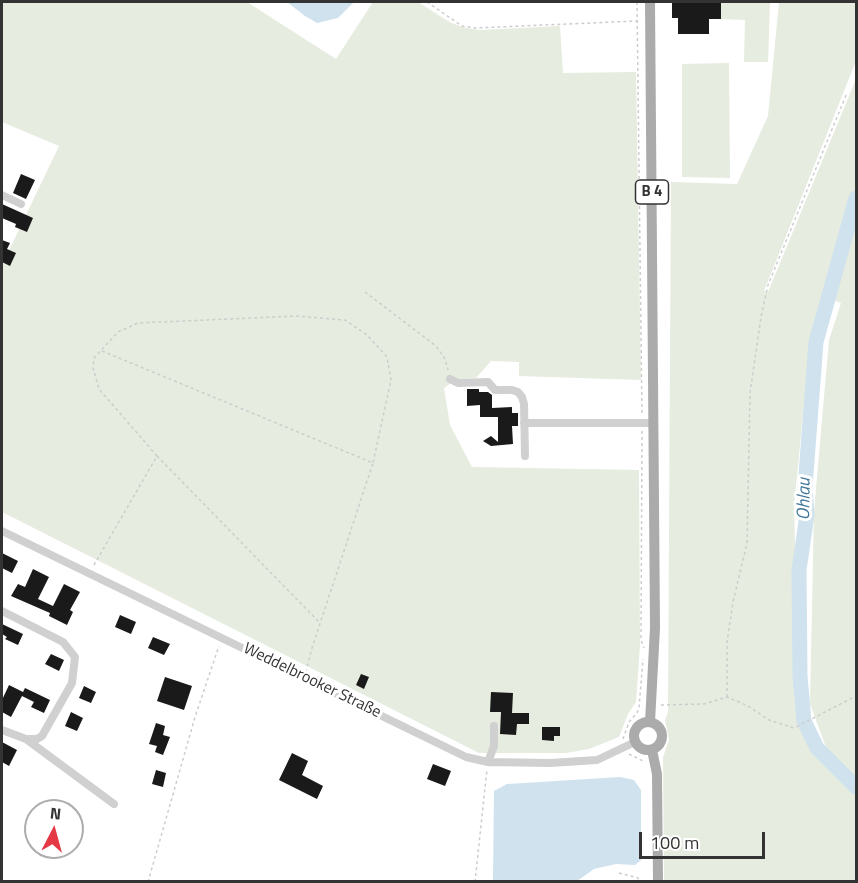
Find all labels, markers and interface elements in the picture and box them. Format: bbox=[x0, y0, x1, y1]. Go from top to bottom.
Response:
road number: B 4 bbox=[636, 180, 668, 204]
water label: Ohlau bbox=[794, 478, 816, 520]
street label: Weddelbrooker Straße bbox=[240, 639, 384, 723]
north arrow bbox=[24, 799, 84, 859]
text: N bbox=[49, 801, 62, 826]
scale bar bbox=[642, 820, 768, 858]
text: 100 m bbox=[650, 829, 699, 856]

